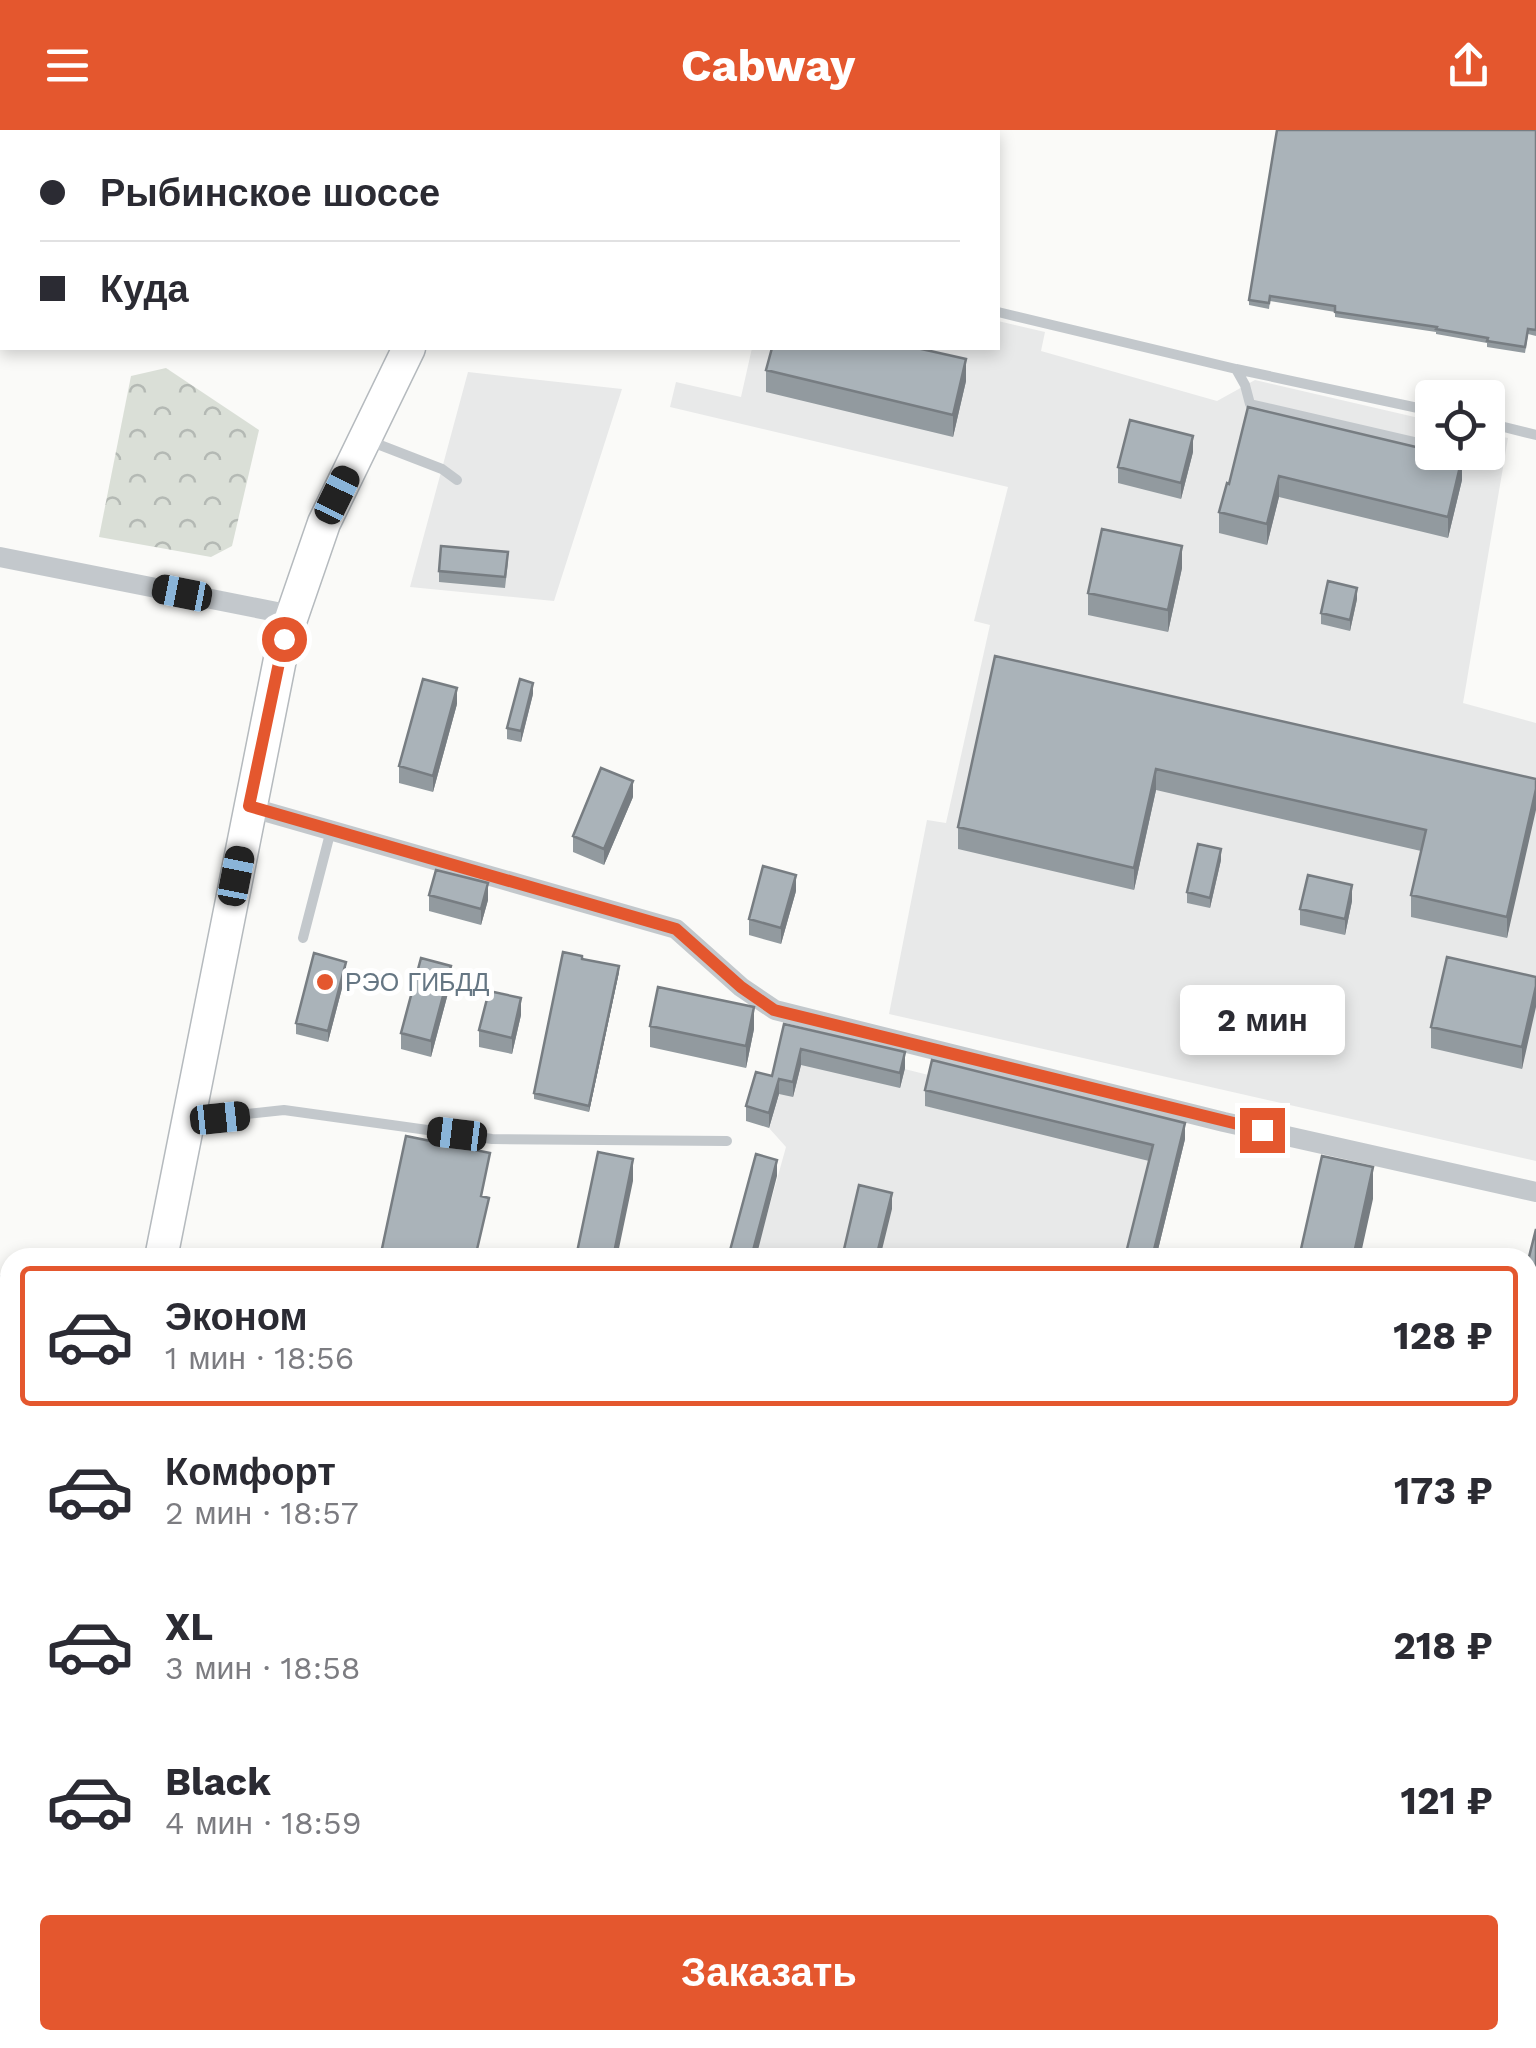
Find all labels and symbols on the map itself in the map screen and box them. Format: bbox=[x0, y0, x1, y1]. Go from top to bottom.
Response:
car bbox=[310, 461, 364, 529]
car bbox=[150, 573, 214, 613]
route start bbox=[262, 617, 307, 662]
car bbox=[216, 844, 256, 908]
place label: РЭО ГИБДД bbox=[345, 968, 489, 997]
marker: РЭО ГИБДД bbox=[314, 971, 336, 993]
callout: 2 мин bbox=[1180, 985, 1344, 1055]
car bbox=[189, 1100, 251, 1136]
route end bbox=[1240, 1108, 1285, 1153]
car bbox=[425, 1115, 489, 1153]

